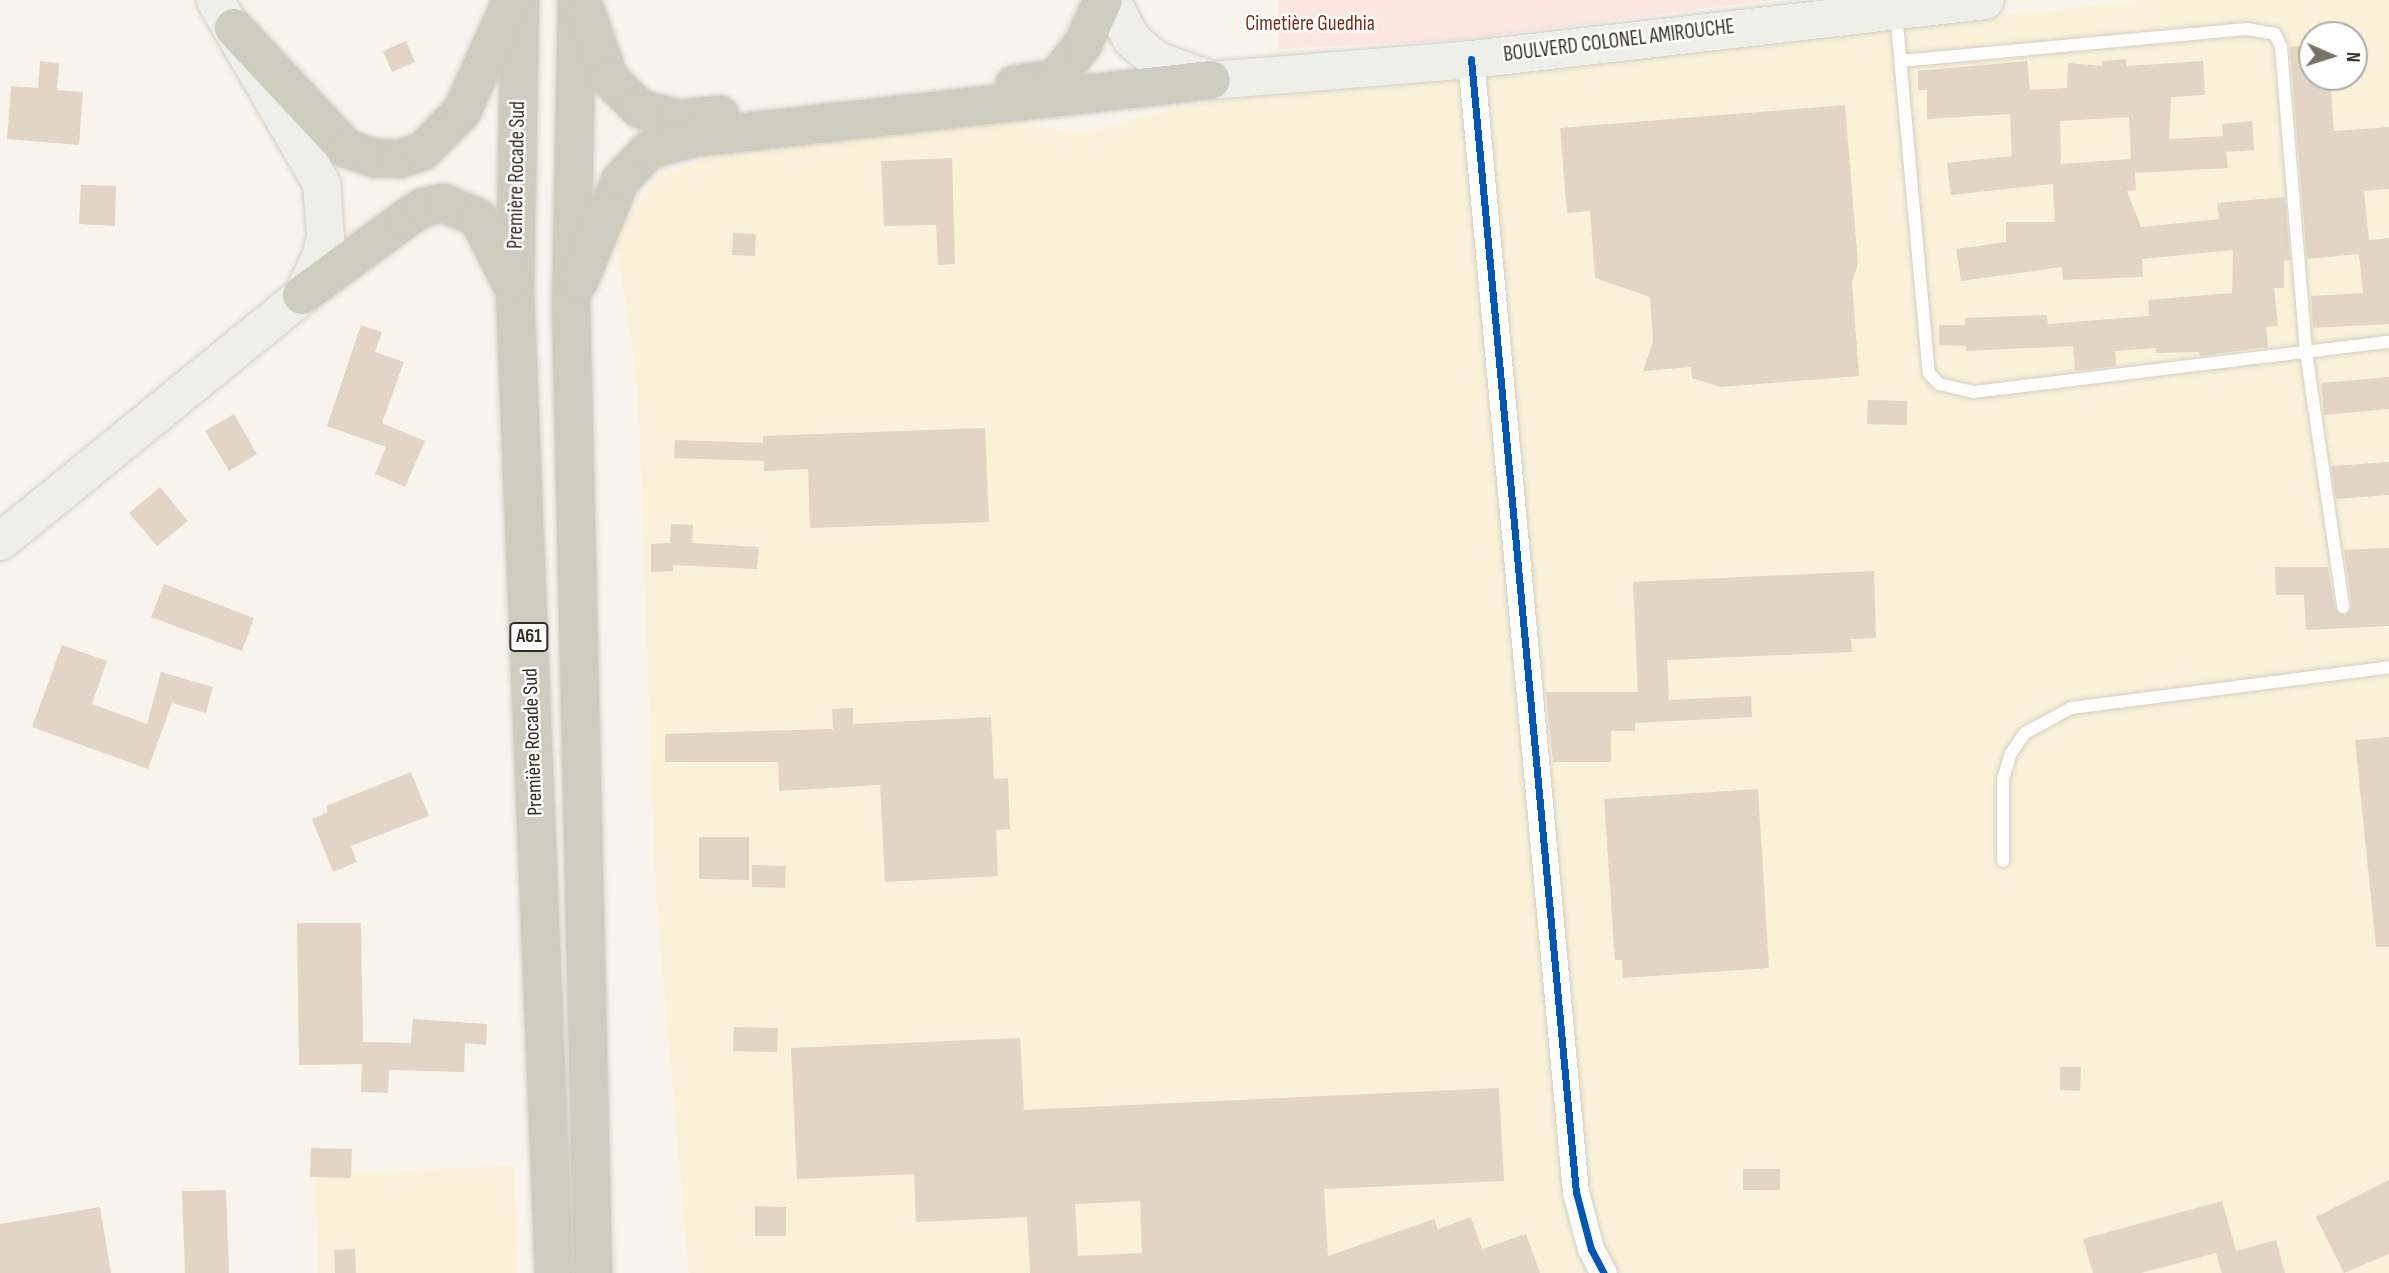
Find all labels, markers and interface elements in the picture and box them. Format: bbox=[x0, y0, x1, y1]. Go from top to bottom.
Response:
park label: Cimetière Guedhia bbox=[1245, 11, 1375, 37]
street label: BOULVERD COLONEL AMIROUCHE bbox=[1502, 14, 1736, 68]
north arrow bbox=[2298, 21, 2368, 91]
text: N bbox=[2341, 51, 2364, 63]
street label: Première Rocade Sud bbox=[503, 101, 531, 249]
road number: A61 bbox=[508, 622, 550, 652]
street label: Première Rocade Sud bbox=[518, 668, 548, 816]

